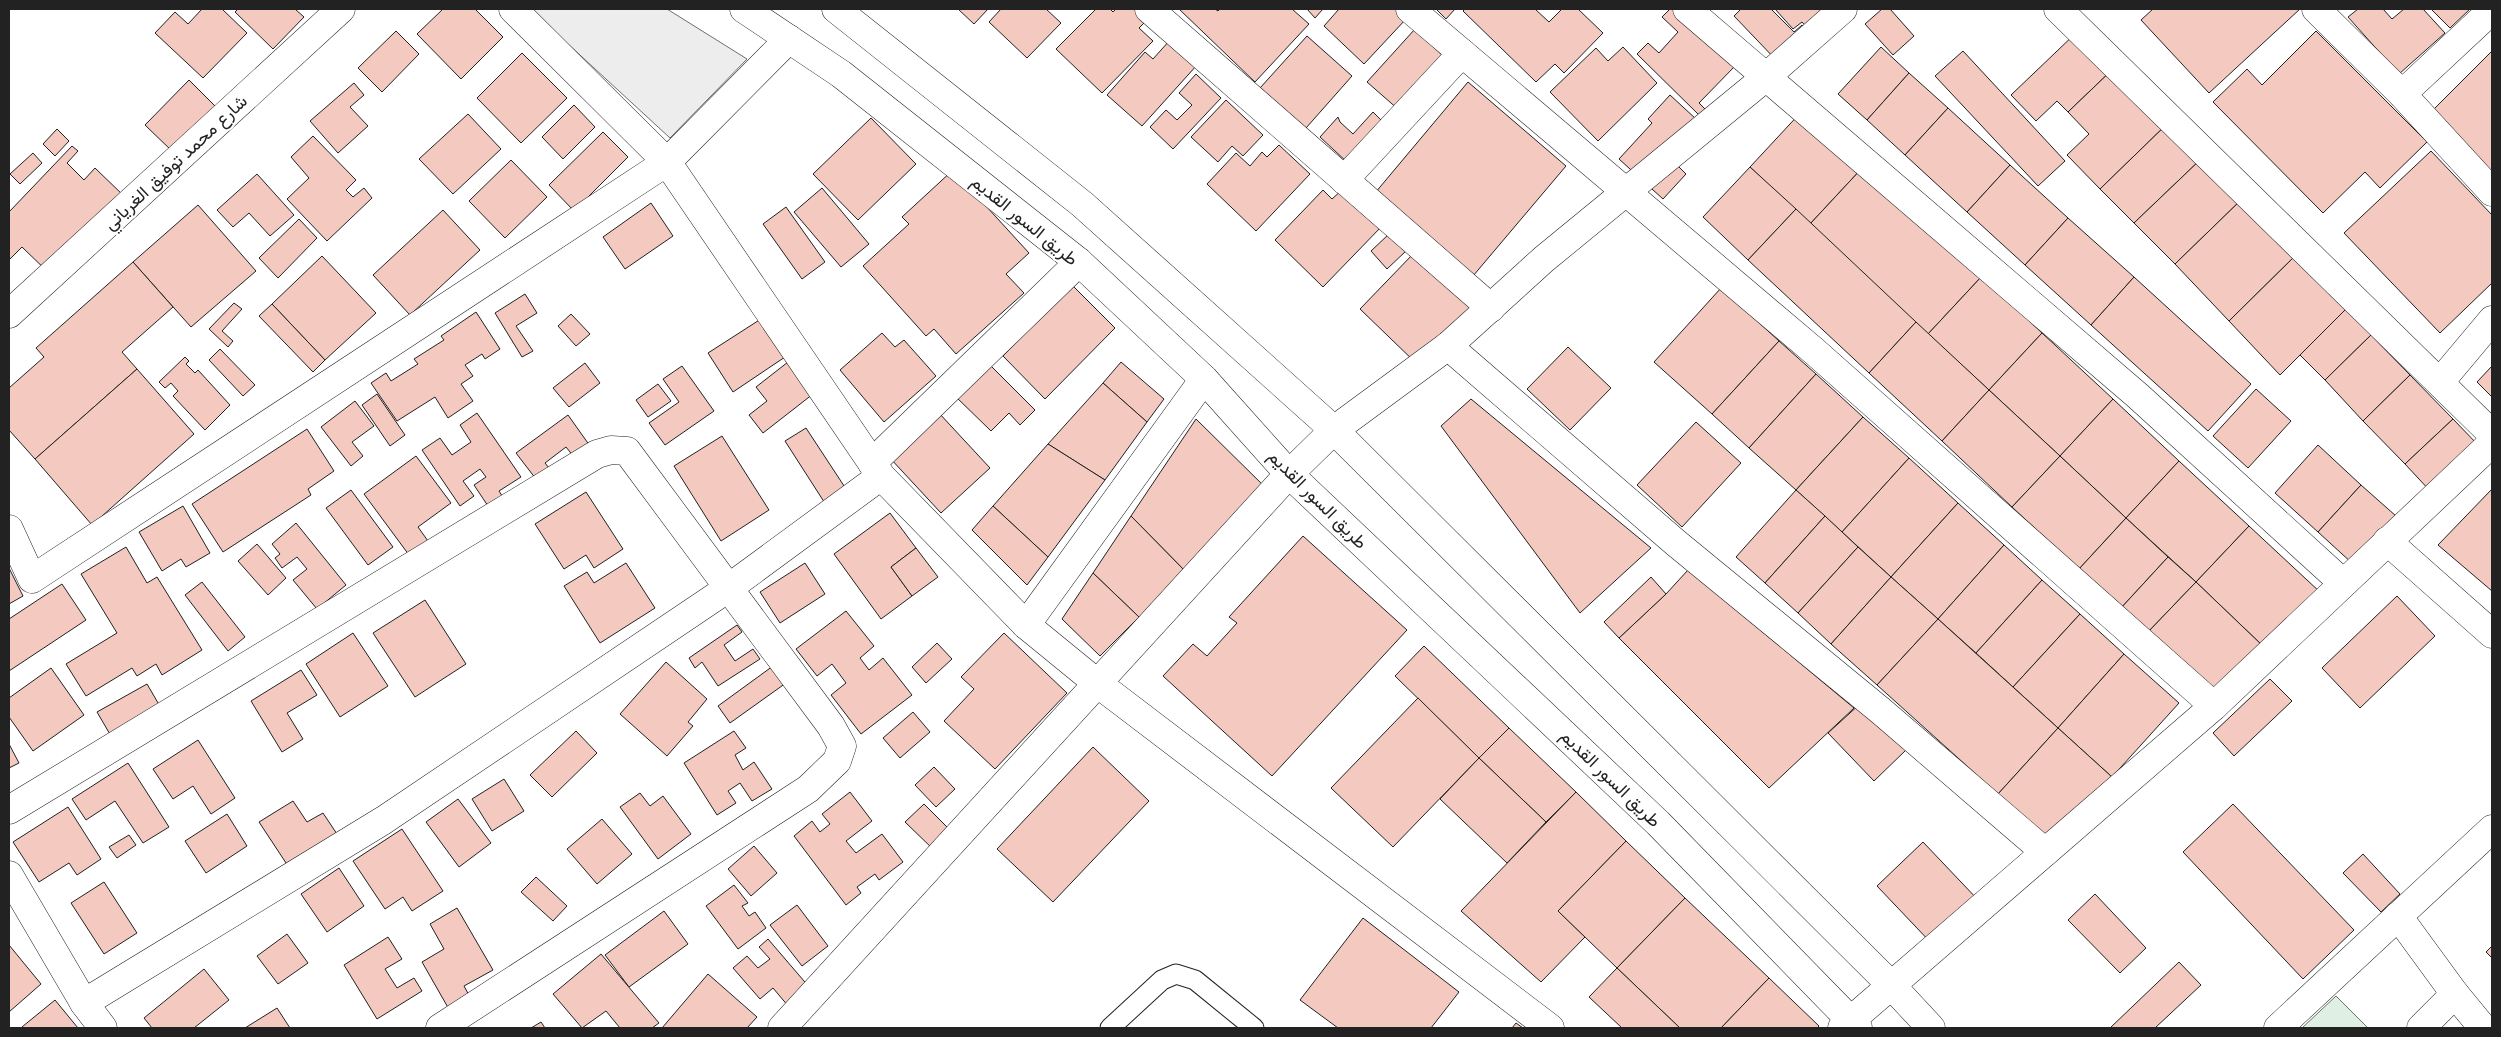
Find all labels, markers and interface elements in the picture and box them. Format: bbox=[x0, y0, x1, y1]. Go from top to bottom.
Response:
street label: شارع محمد توفيق الغرياني bbox=[98, 89, 254, 238]
street label: طريق السور القديم bbox=[966, 170, 1083, 271]
street label: طريق السور القديم bbox=[1263, 444, 1373, 554]
street label: طريق السور القديم bbox=[1555, 724, 1666, 833]

